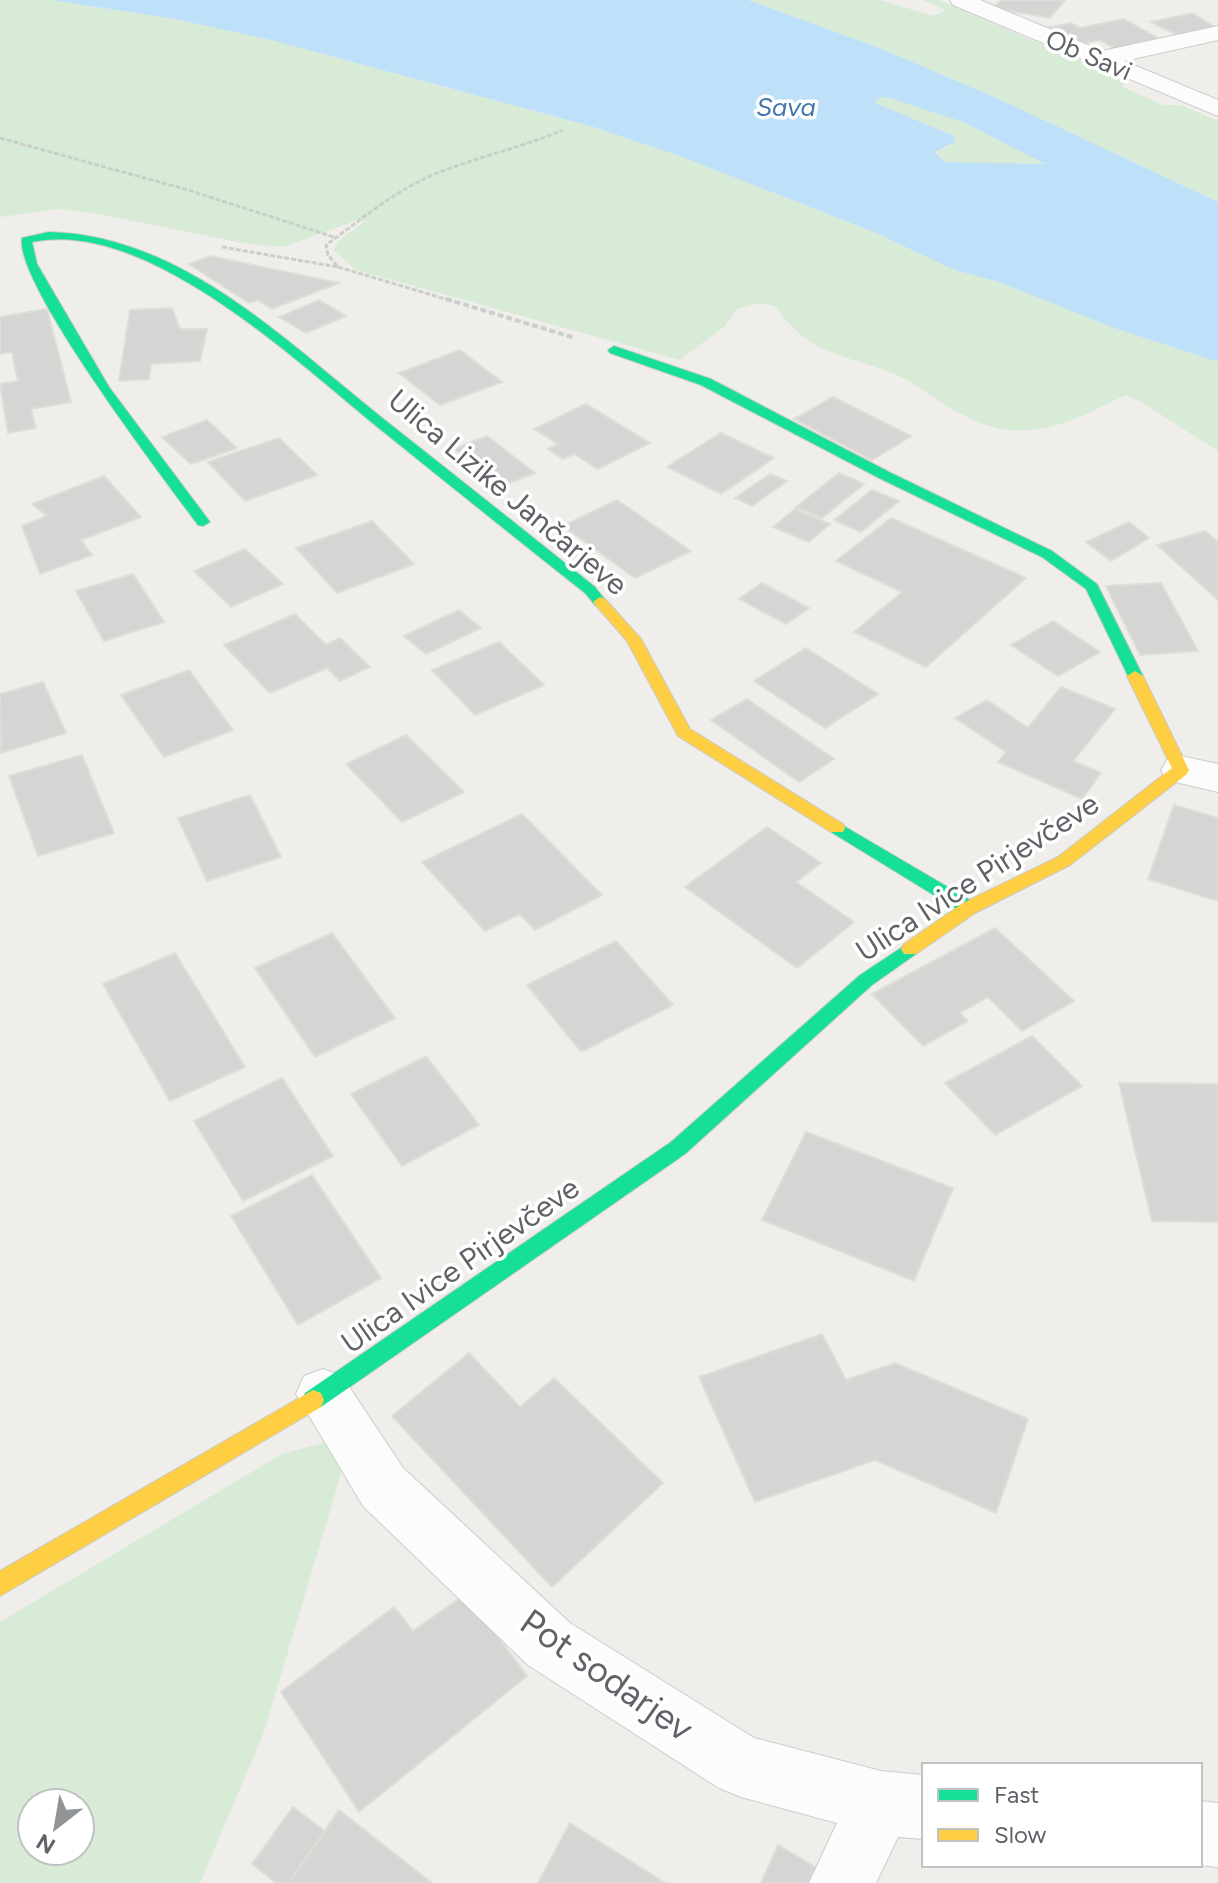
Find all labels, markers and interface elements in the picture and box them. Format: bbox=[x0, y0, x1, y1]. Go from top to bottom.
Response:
street label: Ob Savi bbox=[1041, 23, 1137, 87]
water label: Sava bbox=[756, 91, 816, 123]
street label: Ulica Lizike Jančarjeve bbox=[381, 381, 635, 603]
street label: Ulica Ivice Pirjevčeve bbox=[849, 785, 1105, 969]
street label: Ulica Ivice Pirjevčeve bbox=[334, 1169, 586, 1361]
street label: Pot sodarjev bbox=[512, 1600, 702, 1750]
legend bbox=[922, 1763, 1202, 1867]
text: Fast bbox=[994, 1780, 1039, 1809]
north arrow bbox=[16, 1787, 96, 1867]
text: Slow bbox=[994, 1820, 1047, 1849]
text: N bbox=[32, 1828, 60, 1860]

